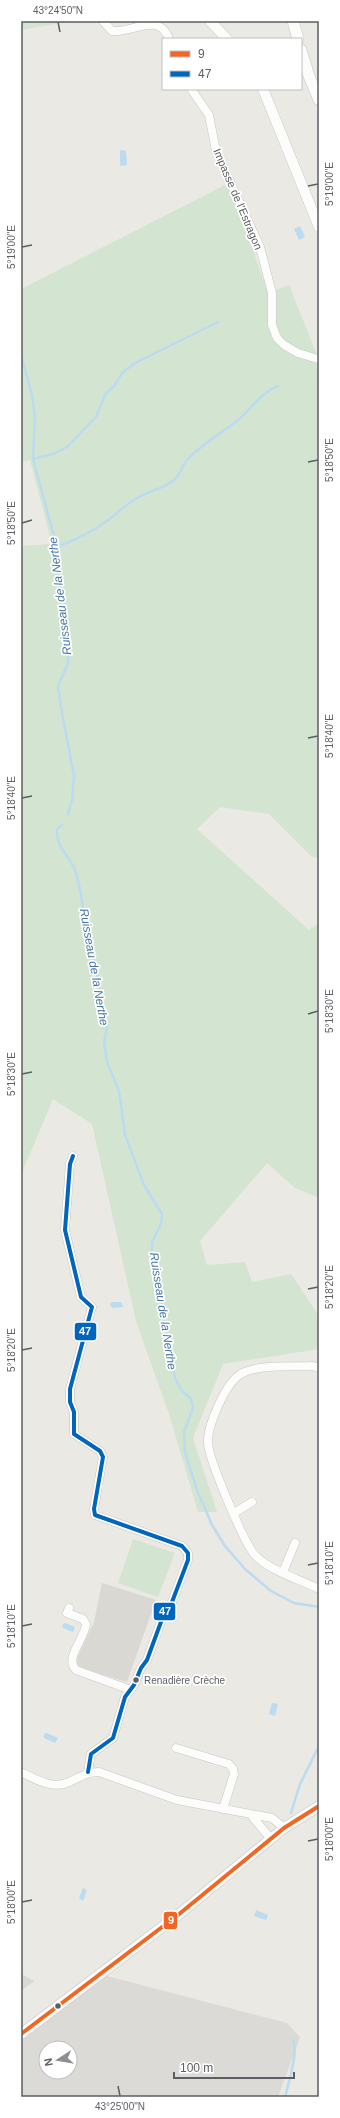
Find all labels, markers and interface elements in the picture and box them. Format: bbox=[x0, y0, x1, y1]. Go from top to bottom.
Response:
text: 43°24'50"N bbox=[33, 5, 83, 16]
legend bbox=[162, 38, 302, 90]
text: 9 bbox=[198, 47, 205, 61]
text: 47 bbox=[198, 67, 212, 81]
street label: Impasse de l’Estragon bbox=[211, 147, 265, 251]
text: 5°19'00"E bbox=[324, 162, 335, 206]
text: 5°19'00"E bbox=[6, 225, 17, 269]
text: 5°18'50"E bbox=[324, 438, 335, 482]
text: 5°18'50"E bbox=[6, 501, 17, 545]
water label: Ruisseau de la Nerthe bbox=[46, 536, 74, 656]
text: 5°18'40"E bbox=[324, 714, 335, 758]
text: 5°18'40"E bbox=[6, 776, 17, 820]
water label: Ruisseau de la Nerthe bbox=[77, 907, 111, 1027]
text: 5°18'30"E bbox=[324, 989, 335, 1033]
text: 5°18'30"E bbox=[6, 1052, 17, 1096]
water label: Ruisseau de la Nerthe bbox=[147, 1251, 179, 1371]
text: 5°18'20"E bbox=[324, 1265, 335, 1309]
line badge: 47 bbox=[74, 1322, 97, 1341]
text: 47 bbox=[79, 1325, 91, 1337]
text: 5°18'20"E bbox=[6, 1328, 17, 1372]
text: 5°18'10"E bbox=[324, 1541, 335, 1585]
line badge: 47 bbox=[153, 1602, 176, 1621]
text: 5°18'10"E bbox=[6, 1604, 17, 1648]
text: 47 bbox=[159, 1605, 171, 1617]
marker: Renadière Crèche bbox=[131, 1675, 141, 1685]
place label: Renadière Crèche bbox=[144, 1675, 226, 1686]
text: 5°18'00"E bbox=[324, 1817, 335, 1861]
text: 5°18'00"E bbox=[6, 1880, 17, 1924]
line badge: 9 bbox=[163, 1911, 178, 1930]
text: 9 bbox=[168, 1914, 174, 1926]
unlabelled marker bbox=[53, 2001, 63, 2011]
north arrow bbox=[38, 2040, 78, 2080]
scale bar bbox=[174, 2054, 294, 2080]
text: N bbox=[42, 2057, 55, 2067]
text: 100 m bbox=[180, 2061, 213, 2075]
text: 43°25'00"N bbox=[95, 2101, 145, 2112]

